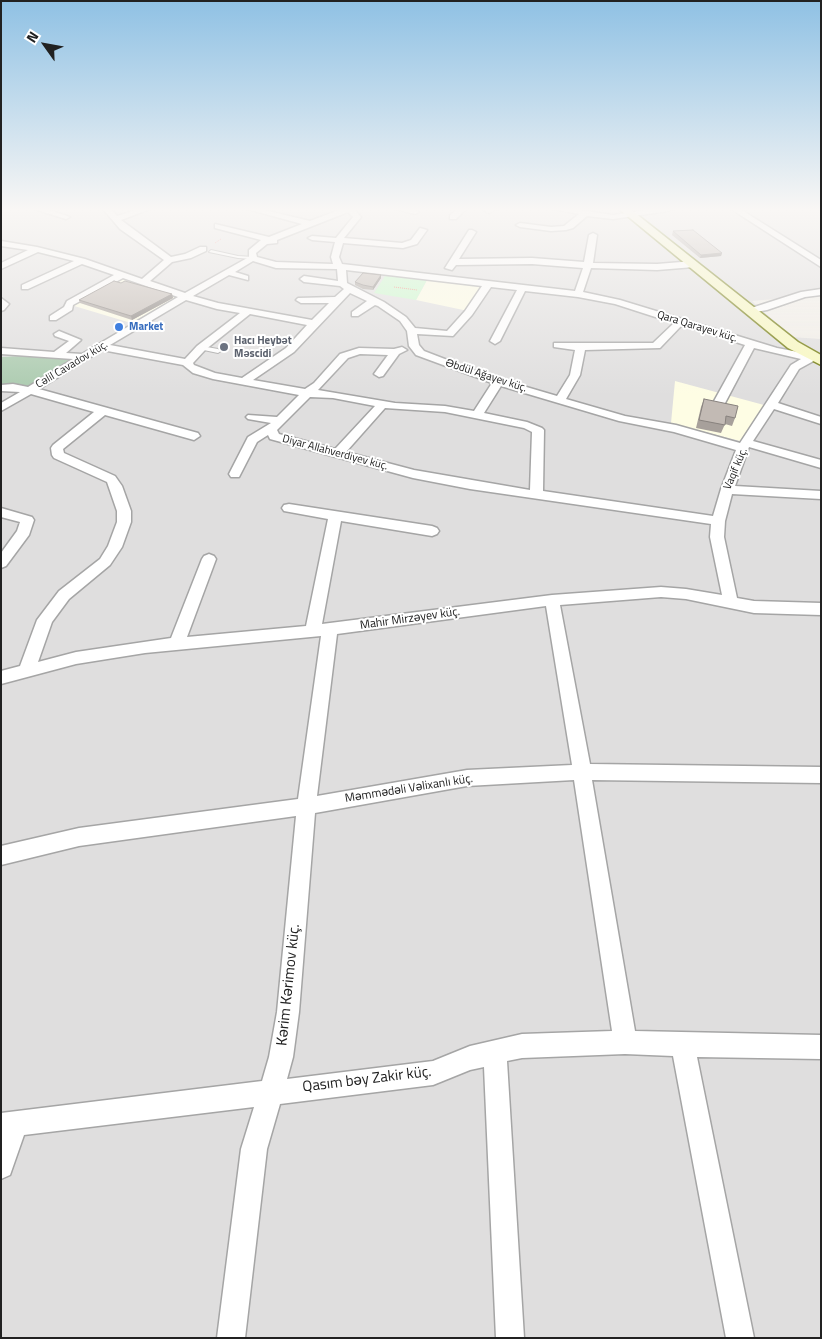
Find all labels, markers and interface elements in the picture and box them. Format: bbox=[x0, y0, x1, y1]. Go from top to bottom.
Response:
north arrow bbox=[20, 20, 70, 70]
text: N bbox=[20, 27, 43, 46]
street label: Qara Qarayev küç. bbox=[655, 309, 739, 345]
place label: Market bbox=[129, 320, 163, 334]
marker: Market bbox=[113, 321, 125, 333]
place label: Hacı Heybət Məscidi bbox=[234, 334, 292, 360]
street label: Cəlil Cavadov küç. bbox=[34, 338, 110, 392]
marker: Hacı Heybət Məscidi bbox=[218, 341, 230, 353]
street label: Əbdül Ağayev küç. bbox=[444, 357, 528, 395]
street label: Diyar Allahverdiyev küç. bbox=[281, 433, 389, 473]
street label: Vaqif küç. bbox=[721, 446, 751, 492]
street label: Mahir Mirzəyev küç. bbox=[359, 605, 461, 633]
street label: Məmmədəli Vəlixanlı küç. bbox=[344, 772, 474, 806]
street label: Kərim Kərimov küç. bbox=[274, 923, 304, 1047]
street label: Qasım bəy Zakir küç. bbox=[302, 1063, 432, 1097]

